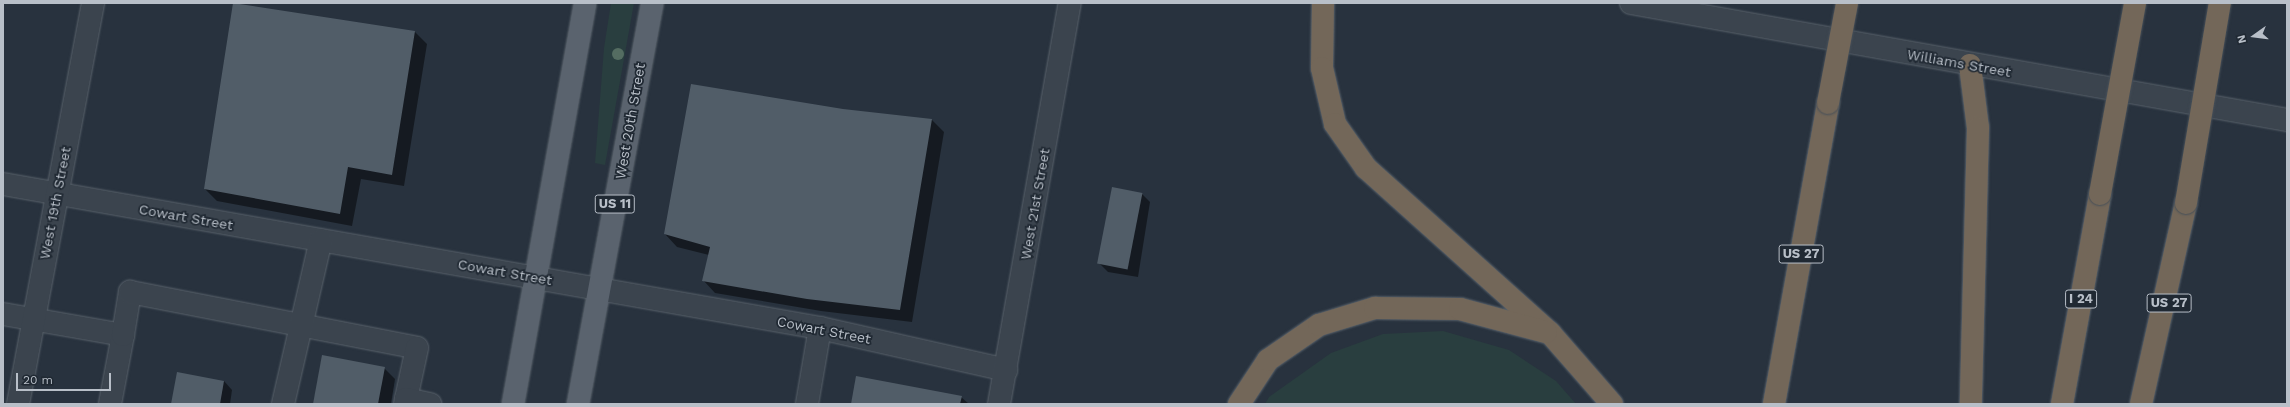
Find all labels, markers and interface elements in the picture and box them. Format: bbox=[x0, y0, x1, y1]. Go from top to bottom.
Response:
north arrow bbox=[2234, 16, 2274, 56]
text: N bbox=[2235, 33, 2249, 45]
street label: Williams Street bbox=[1906, 46, 2012, 80]
street label: West 20th Street bbox=[612, 62, 648, 180]
street label: West 19th Street bbox=[36, 145, 74, 261]
street label: West 21st Street bbox=[1017, 147, 1053, 261]
road number: US 11 bbox=[594, 193, 636, 215]
street label: Cowart Street bbox=[138, 200, 234, 234]
road number: US 27 bbox=[1778, 243, 1824, 265]
street label: Cowart Street bbox=[457, 255, 553, 289]
road number: I 24 bbox=[2065, 288, 2097, 310]
road number: US 27 bbox=[2146, 292, 2192, 314]
street label: Cowart Street bbox=[776, 313, 872, 347]
scale bar bbox=[18, 365, 113, 391]
text: 20 m bbox=[23, 373, 53, 387]

